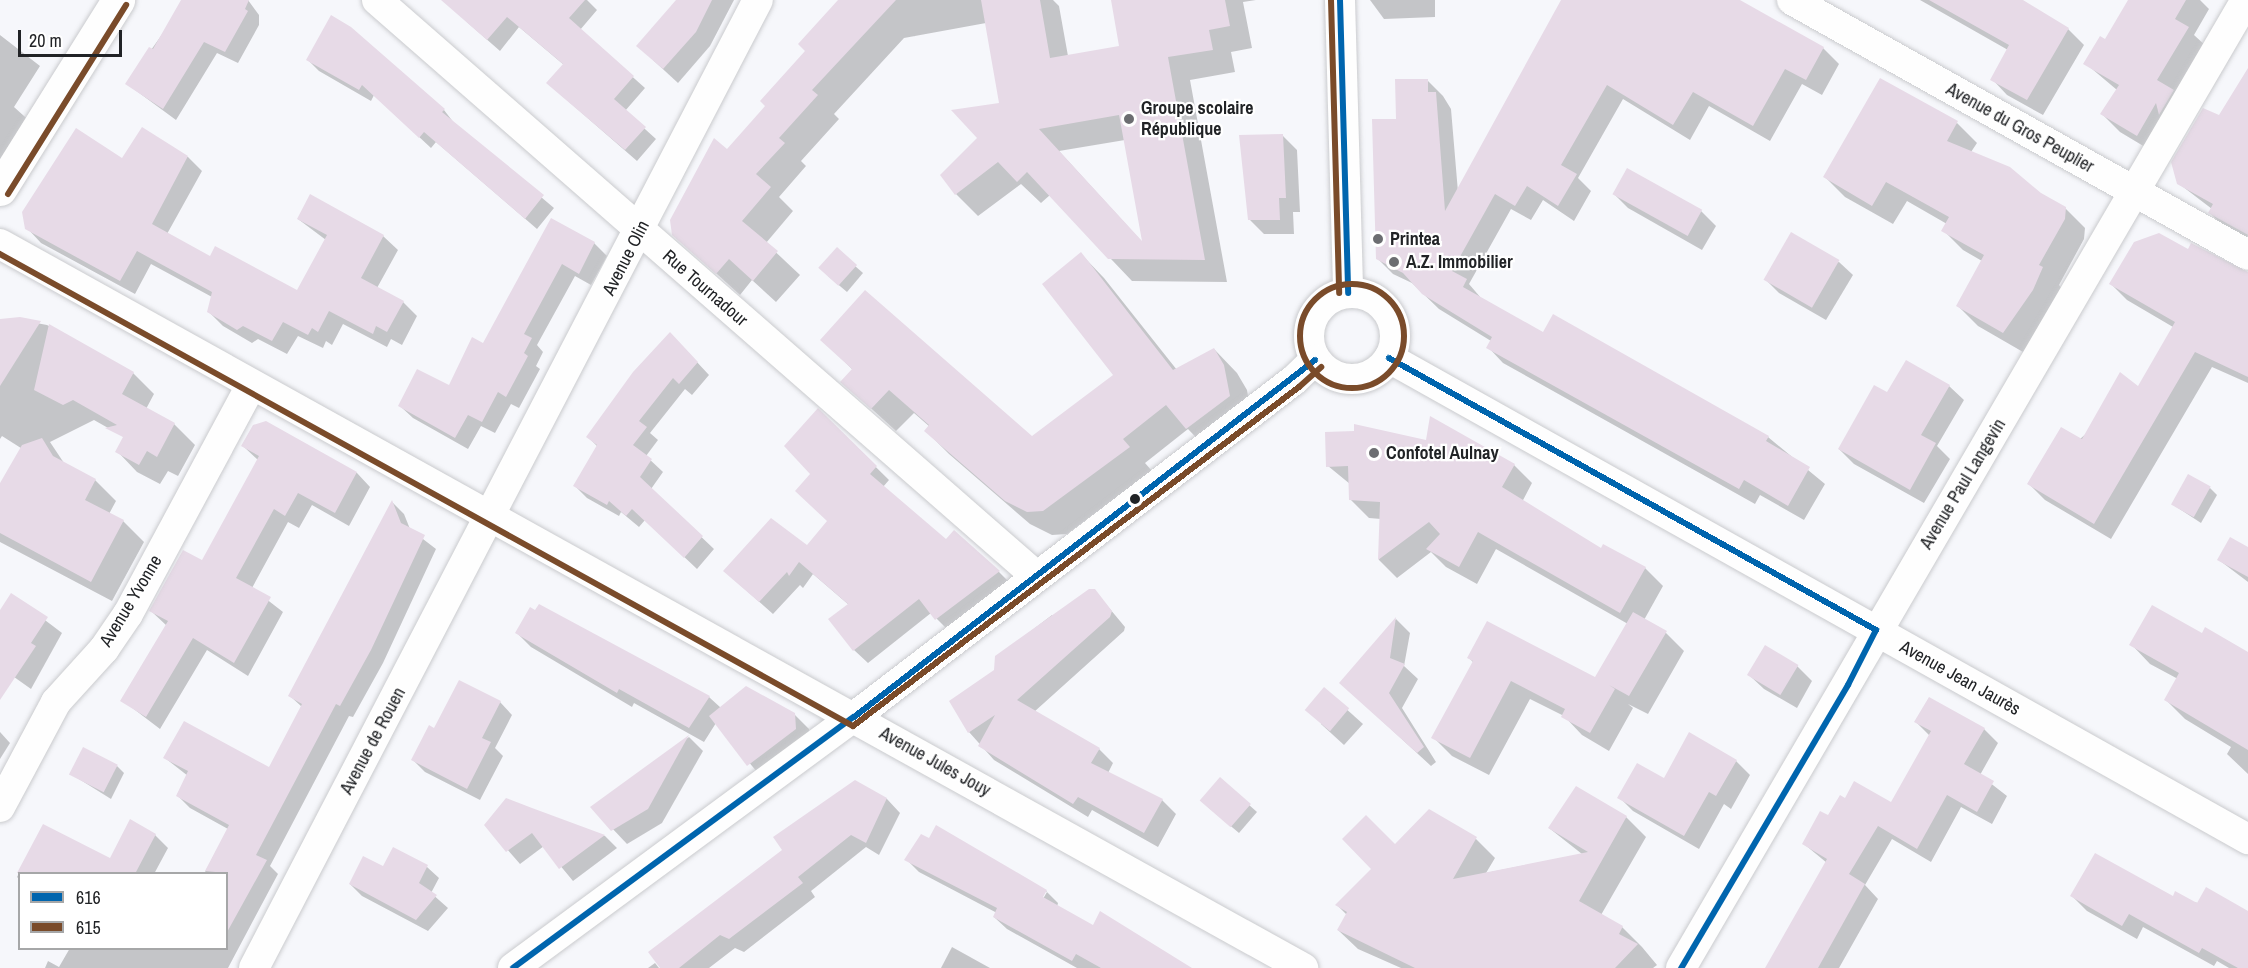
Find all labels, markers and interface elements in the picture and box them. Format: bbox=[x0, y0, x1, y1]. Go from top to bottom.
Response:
scale bar bbox=[21, 18, 124, 56]
text: 20 m bbox=[29, 28, 62, 53]
street label: Avenue du Gros Peuplier bbox=[1942, 78, 2098, 178]
place label: Groupe scolaire République bbox=[1141, 98, 1253, 140]
marker: Groupe scolaire République bbox=[1122, 112, 1136, 126]
street label: Avenue Olin bbox=[598, 217, 654, 299]
place label: Printea bbox=[1390, 228, 1440, 250]
marker: Printea bbox=[1371, 232, 1385, 246]
street label: Rue Tournadour bbox=[658, 245, 752, 331]
place label: A.Z. Immobilier bbox=[1406, 251, 1513, 273]
marker: A.Z. Immobilier bbox=[1387, 255, 1401, 269]
street label: Avenue Paul Langevin bbox=[1916, 415, 2010, 553]
place label: Confotel Aulnay bbox=[1386, 442, 1499, 464]
marker: Confotel Aulnay bbox=[1367, 446, 1381, 460]
unlabelled marker bbox=[1129, 493, 1141, 505]
street label: Avenue Yvonne bbox=[95, 551, 167, 651]
street label: Avenue Jean Jaurès bbox=[1896, 636, 2024, 720]
street label: Avenue de Rouen bbox=[336, 684, 410, 798]
street label: Avenue Jules Jouy bbox=[876, 723, 994, 801]
legend bbox=[18, 872, 228, 950]
text: 616 bbox=[76, 885, 101, 910]
text: 615 bbox=[76, 915, 101, 940]

